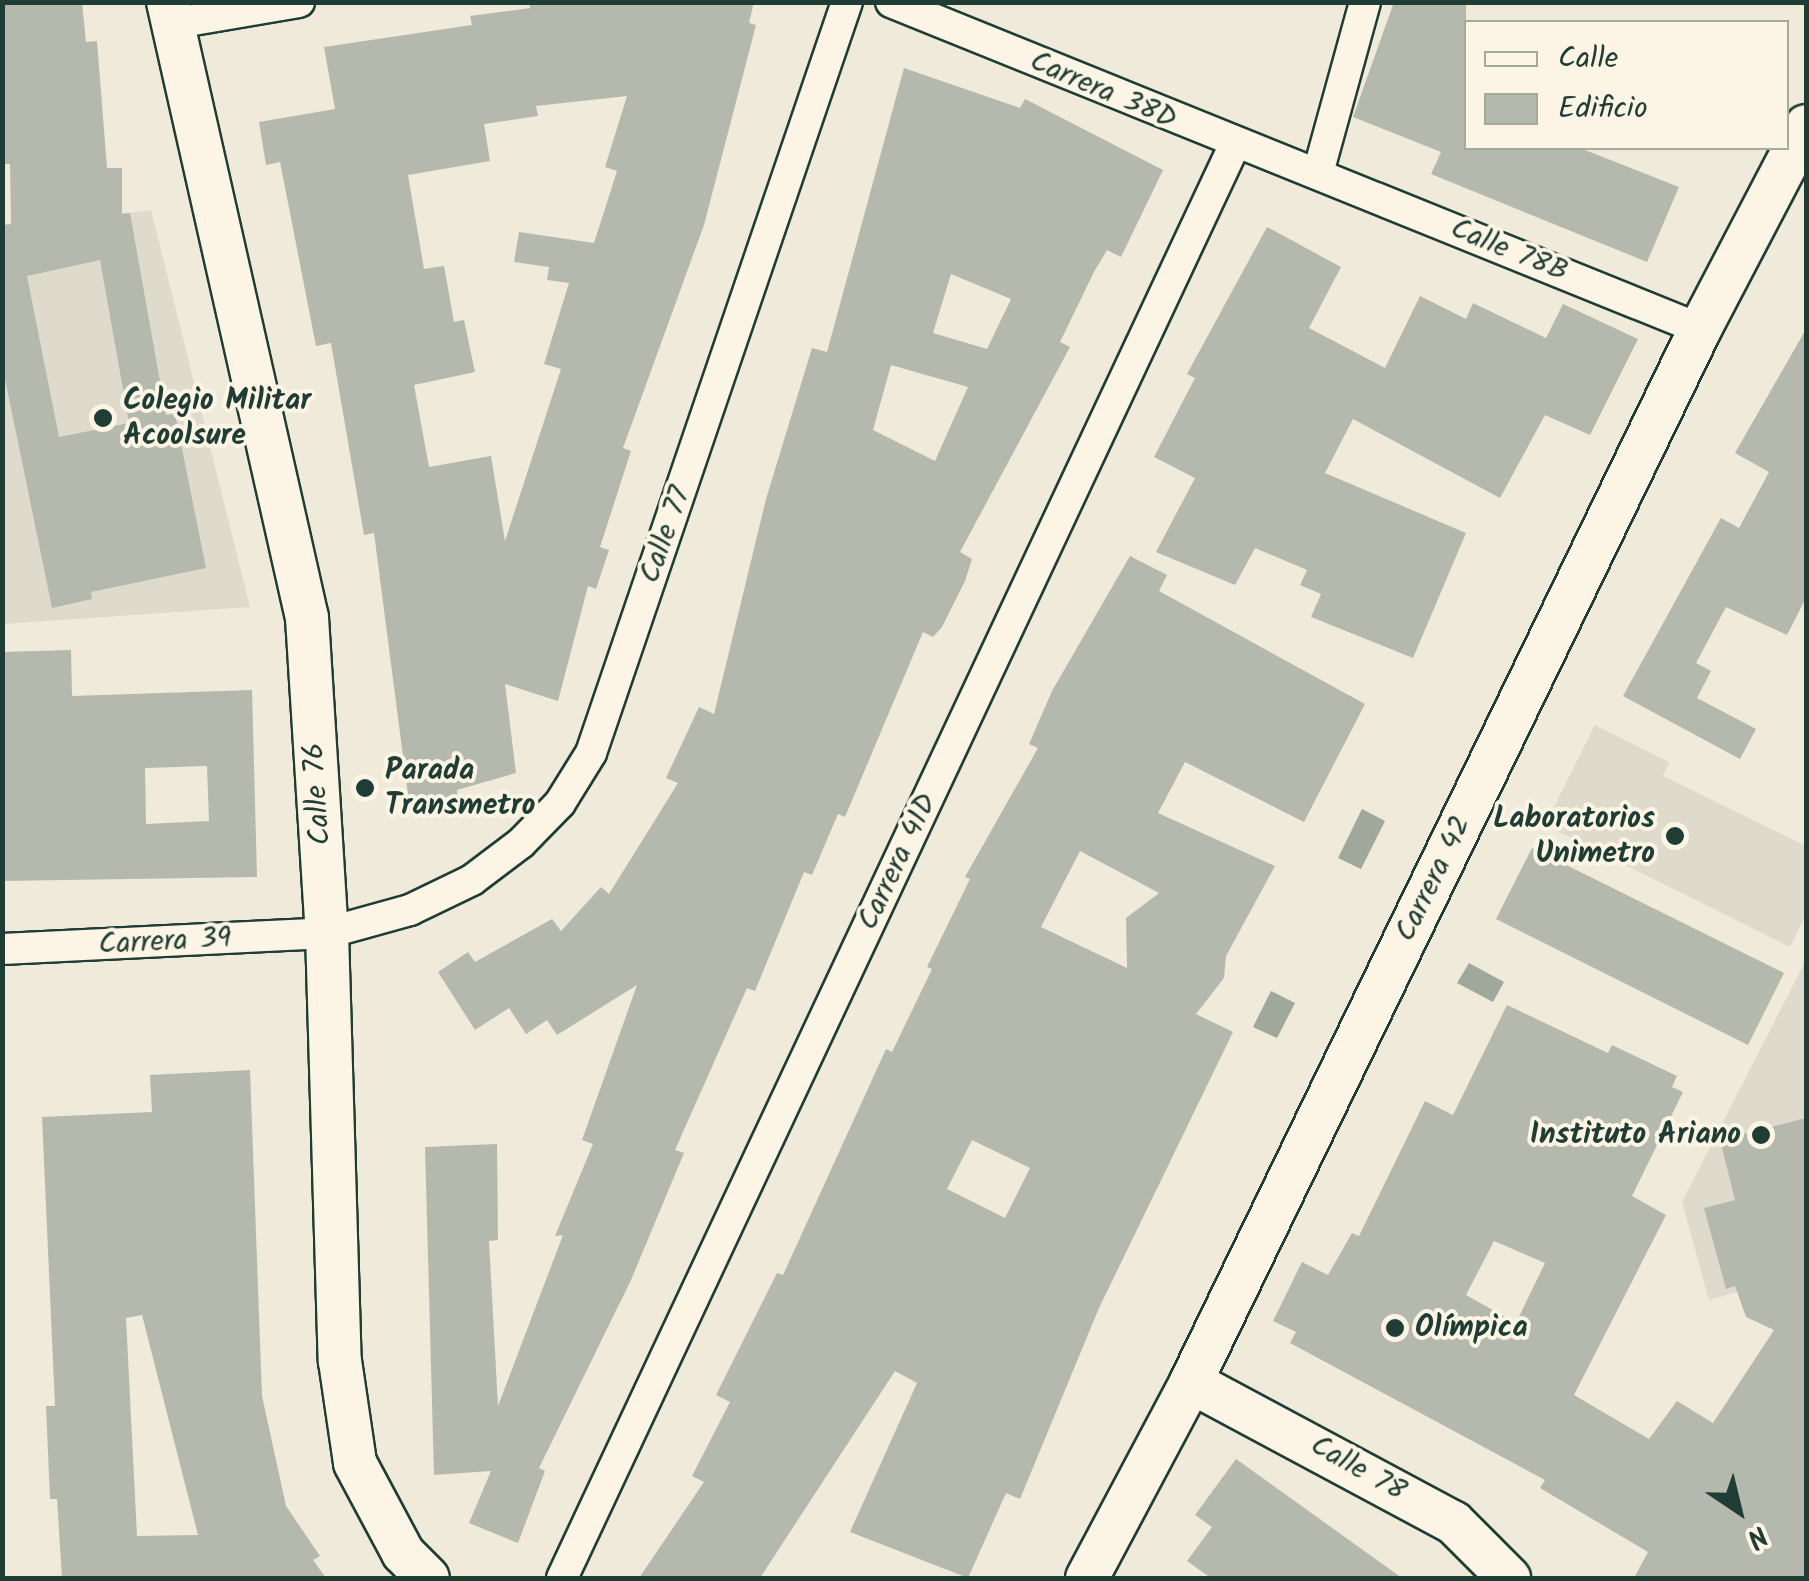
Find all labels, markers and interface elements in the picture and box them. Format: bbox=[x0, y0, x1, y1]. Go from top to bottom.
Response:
legend bbox=[1464, 20, 1789, 150]
text: Calle bbox=[1558, 35, 1618, 83]
street label: Carrera 38D bbox=[1024, 44, 1182, 138]
text: Edificio bbox=[1558, 85, 1648, 133]
street label: Calle 78B bbox=[1445, 211, 1573, 291]
place label: Colegio Militar Acoolsure bbox=[123, 383, 311, 454]
marker: Colegio Militar Acoolsure bbox=[92, 407, 114, 429]
street label: Calle 77 bbox=[633, 482, 699, 588]
street label: Calle 76 bbox=[296, 741, 340, 847]
place label: Parada Transmetro bbox=[385, 753, 535, 824]
marker: Parada Transmetro bbox=[354, 777, 376, 799]
street label: Carrera 41D bbox=[851, 788, 945, 936]
place label: Laboratorios Unimetro bbox=[1493, 801, 1655, 872]
street label: Carrera 42 bbox=[1388, 810, 1480, 948]
marker: Laboratorios Unimetro bbox=[1664, 825, 1686, 847]
street label: Carrera 39 bbox=[98, 921, 232, 963]
place label: Instituto Ariano bbox=[1530, 1117, 1741, 1153]
marker: Instituto Ariano bbox=[1750, 1124, 1772, 1146]
place label: Olímpica bbox=[1415, 1310, 1528, 1346]
marker: Olímpica bbox=[1384, 1317, 1406, 1339]
street label: Calle 78 bbox=[1304, 1428, 1412, 1510]
north arrow bbox=[1689, 1461, 1789, 1561]
text: N bbox=[1736, 1512, 1777, 1559]

